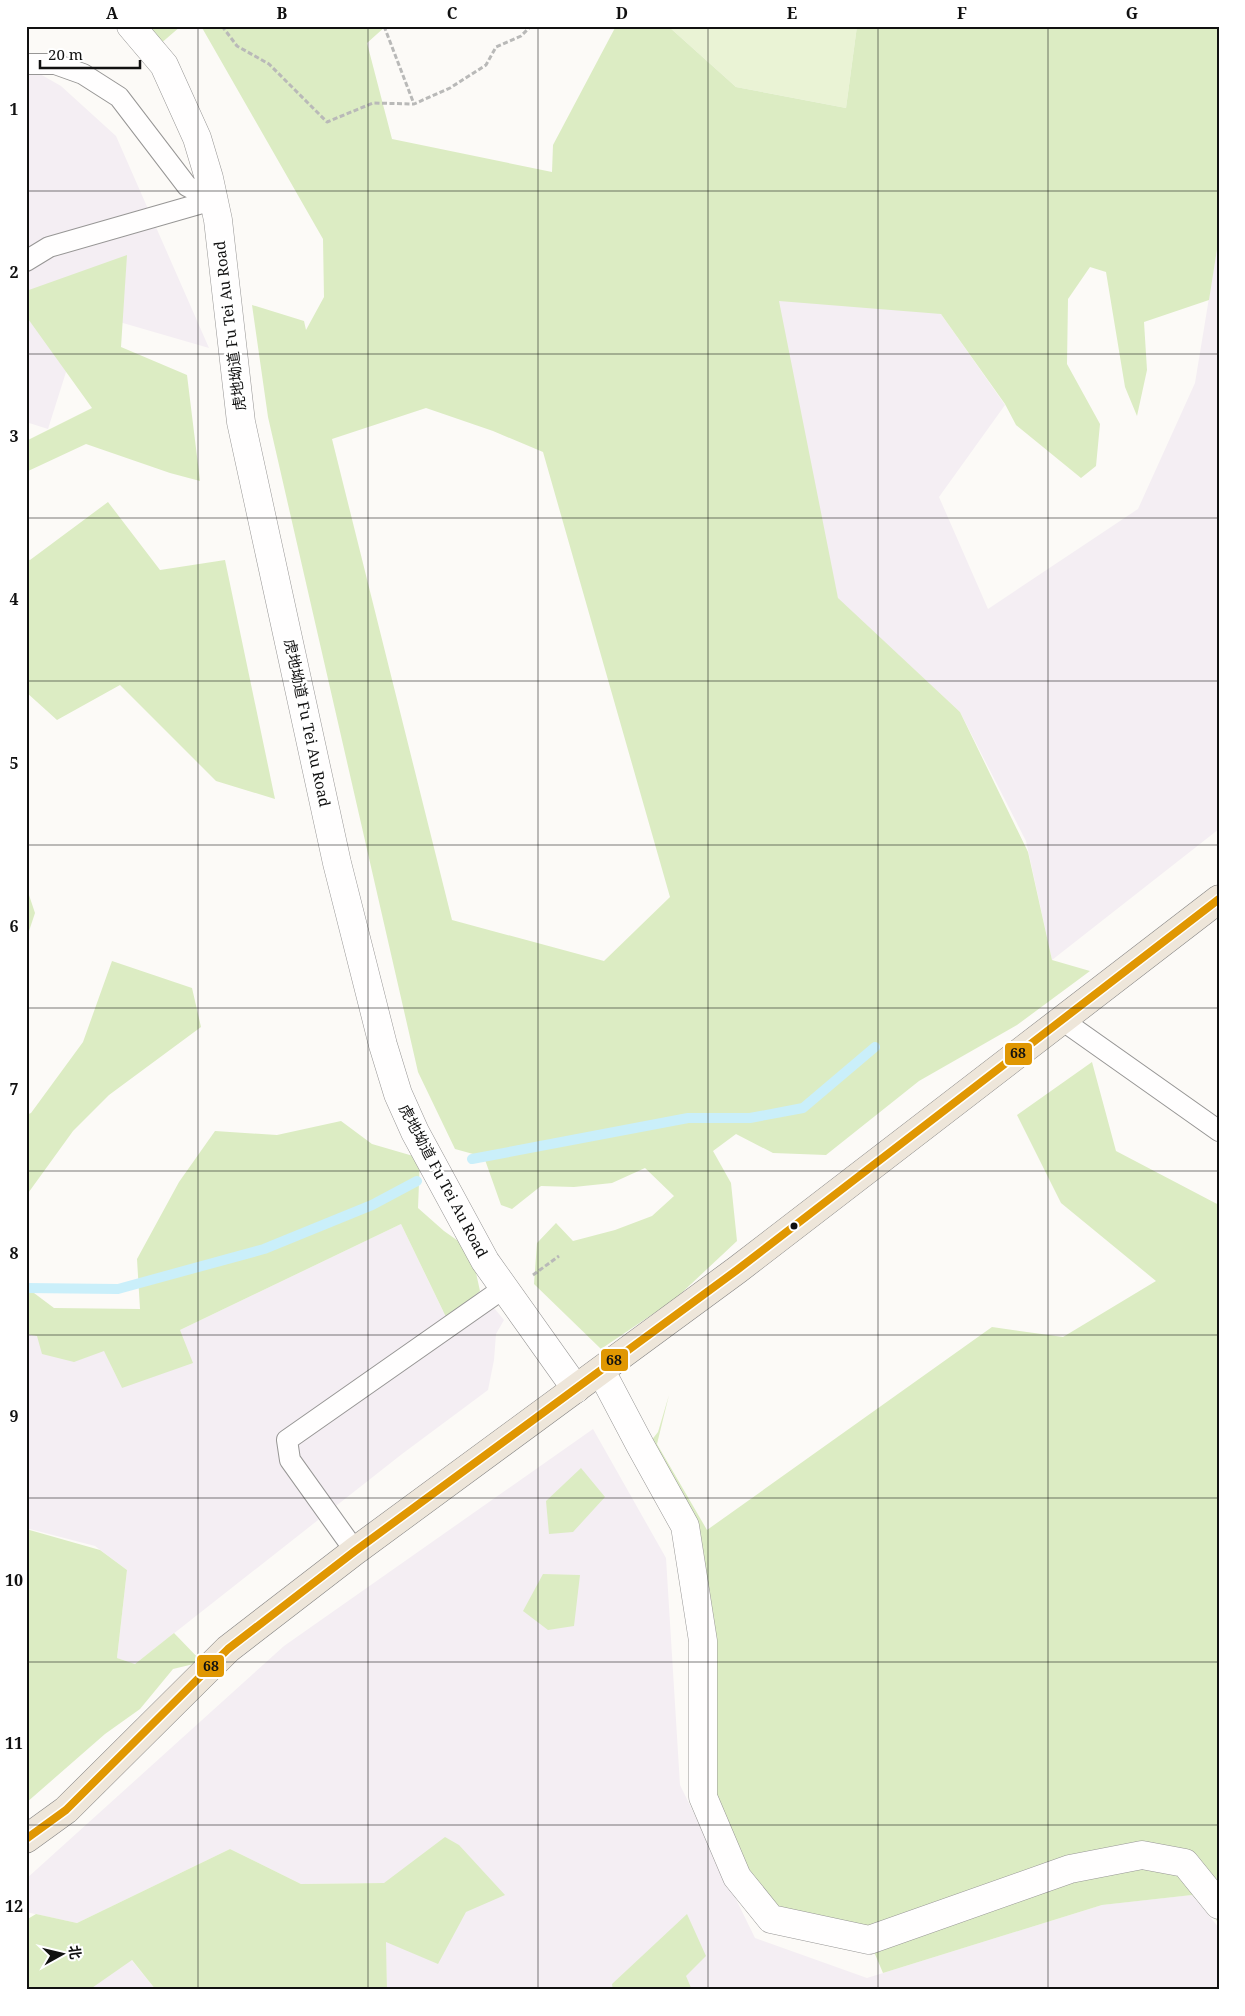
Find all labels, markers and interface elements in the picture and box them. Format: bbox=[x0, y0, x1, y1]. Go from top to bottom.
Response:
text: A bbox=[106, 2, 119, 24]
text: B bbox=[277, 2, 288, 24]
text: C bbox=[447, 2, 458, 24]
text: D bbox=[616, 2, 628, 24]
text: E bbox=[787, 2, 797, 24]
text: F bbox=[957, 2, 967, 24]
text: G bbox=[1126, 2, 1138, 24]
scale bar bbox=[40, 38, 140, 70]
text: 20 m bbox=[48, 44, 83, 64]
text: 1 bbox=[9, 98, 19, 120]
street label: 虎地坳道 Fu Tei Au Road bbox=[209, 240, 249, 412]
text: 2 bbox=[9, 261, 19, 283]
text: 3 bbox=[9, 425, 19, 447]
text: 4 bbox=[9, 588, 19, 610]
street label: 虎地坳道 Fu Tei Au Road bbox=[280, 637, 336, 809]
text: 5 bbox=[9, 752, 19, 774]
text: 6 bbox=[9, 915, 19, 937]
line badge: 68 bbox=[1004, 1042, 1033, 1066]
text: 68 bbox=[1010, 1043, 1026, 1062]
text: 7 bbox=[9, 1078, 19, 1100]
street label: 虎地坳道 Fu Tei Au Road bbox=[395, 1100, 493, 1261]
unlabelled marker bbox=[789, 1221, 799, 1231]
text: 8 bbox=[9, 1242, 19, 1264]
line badge: 68 bbox=[600, 1348, 629, 1372]
text: 68 bbox=[606, 1350, 622, 1369]
text: 9 bbox=[9, 1405, 19, 1427]
text: 10 bbox=[5, 1569, 23, 1591]
line badge: 68 bbox=[196, 1654, 225, 1678]
text: 68 bbox=[203, 1656, 219, 1675]
text: 11 bbox=[5, 1732, 23, 1754]
text: 12 bbox=[5, 1895, 23, 1917]
north arrow bbox=[38, 1928, 88, 1978]
text: 北 bbox=[65, 1944, 86, 1960]

